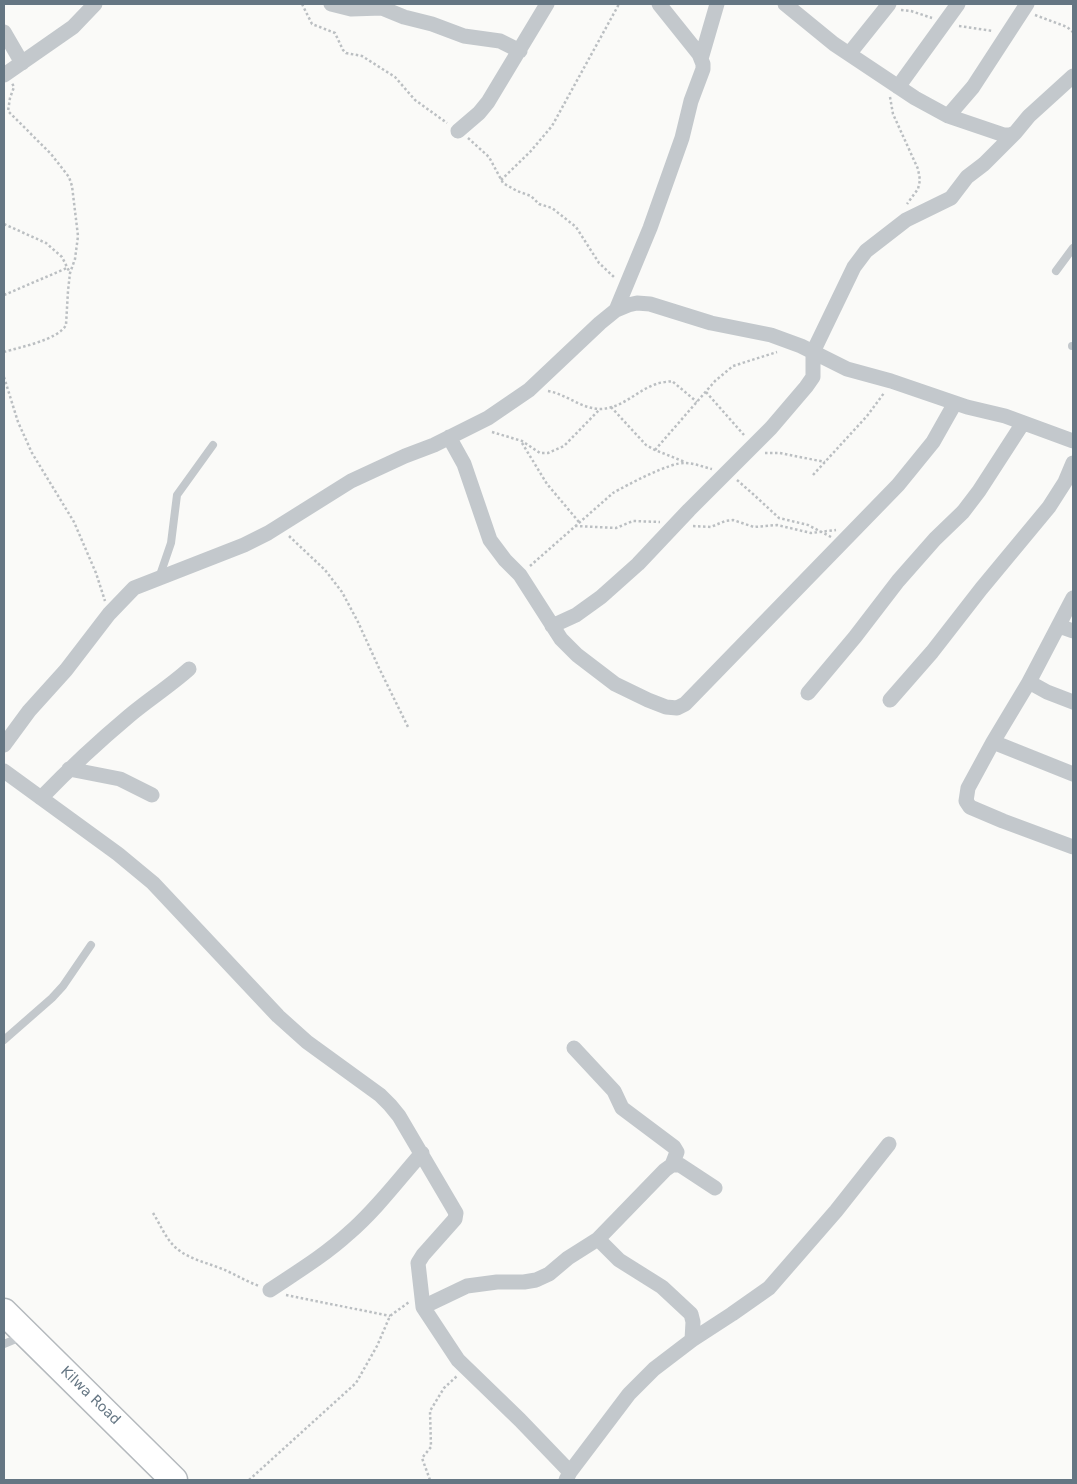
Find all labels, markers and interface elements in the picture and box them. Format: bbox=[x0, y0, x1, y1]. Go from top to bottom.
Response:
street label: Kilwa Road bbox=[57, 1363, 123, 1429]

